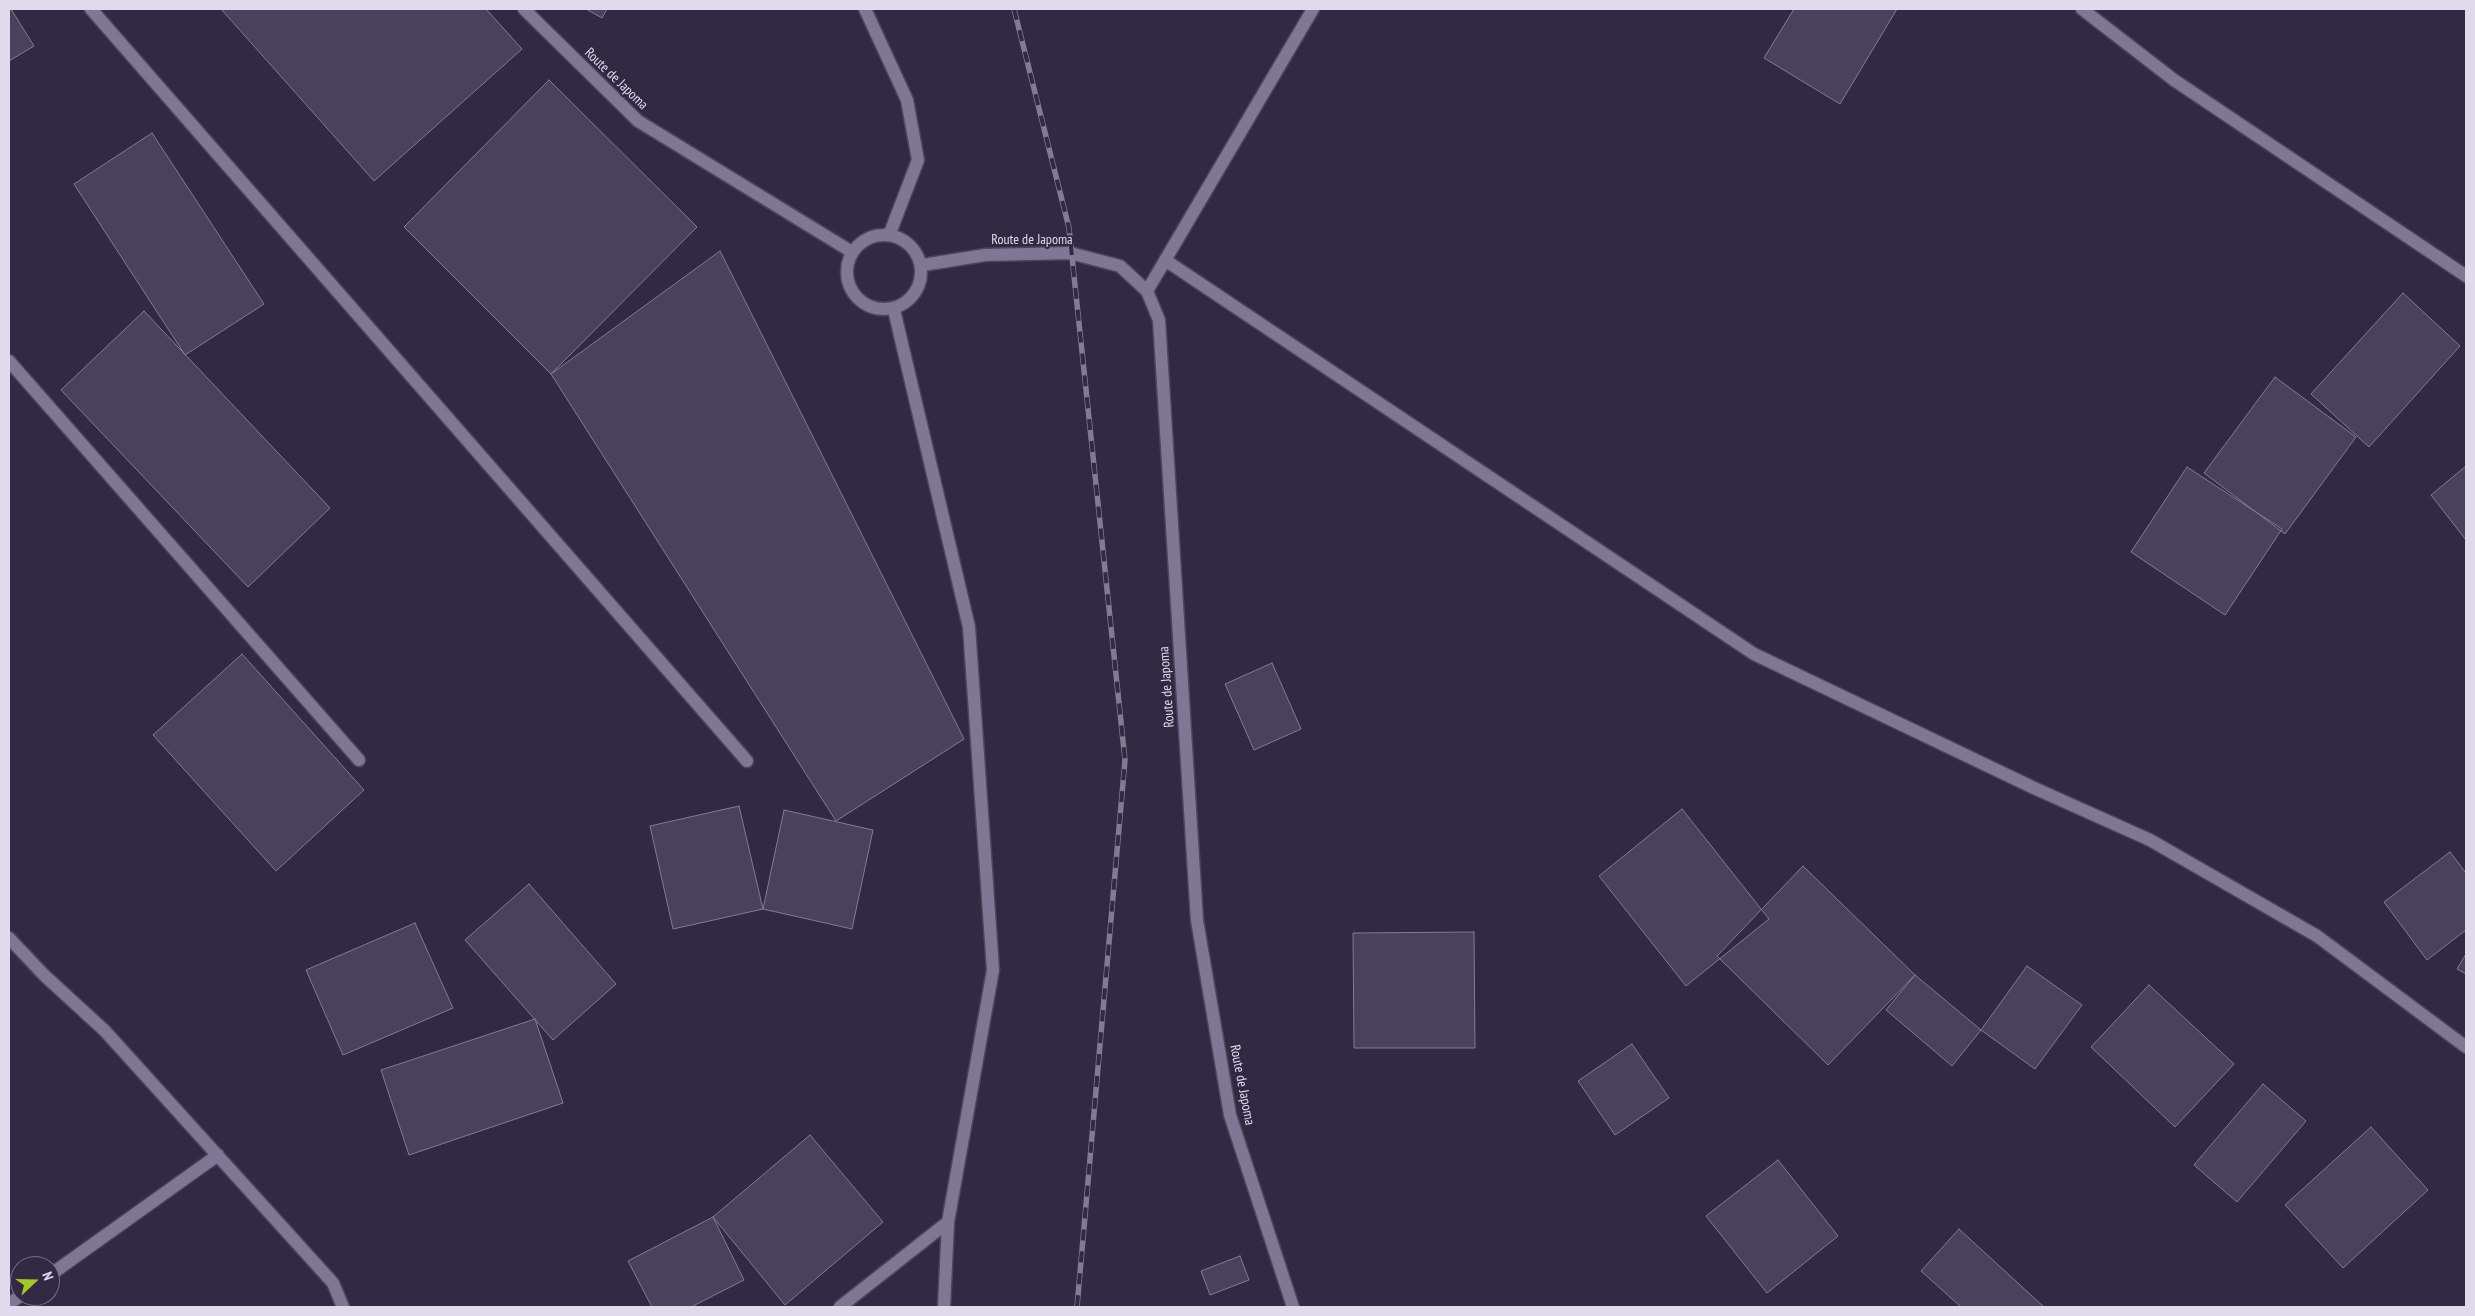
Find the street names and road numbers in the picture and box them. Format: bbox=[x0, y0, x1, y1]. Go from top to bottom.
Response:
street label: Route de Japoma bbox=[581, 45, 651, 113]
street label: Route de Japoma bbox=[991, 232, 1073, 248]
street label: Route de Japoma bbox=[1156, 646, 1178, 728]
street label: Route de Japoma bbox=[1226, 1043, 1258, 1127]

